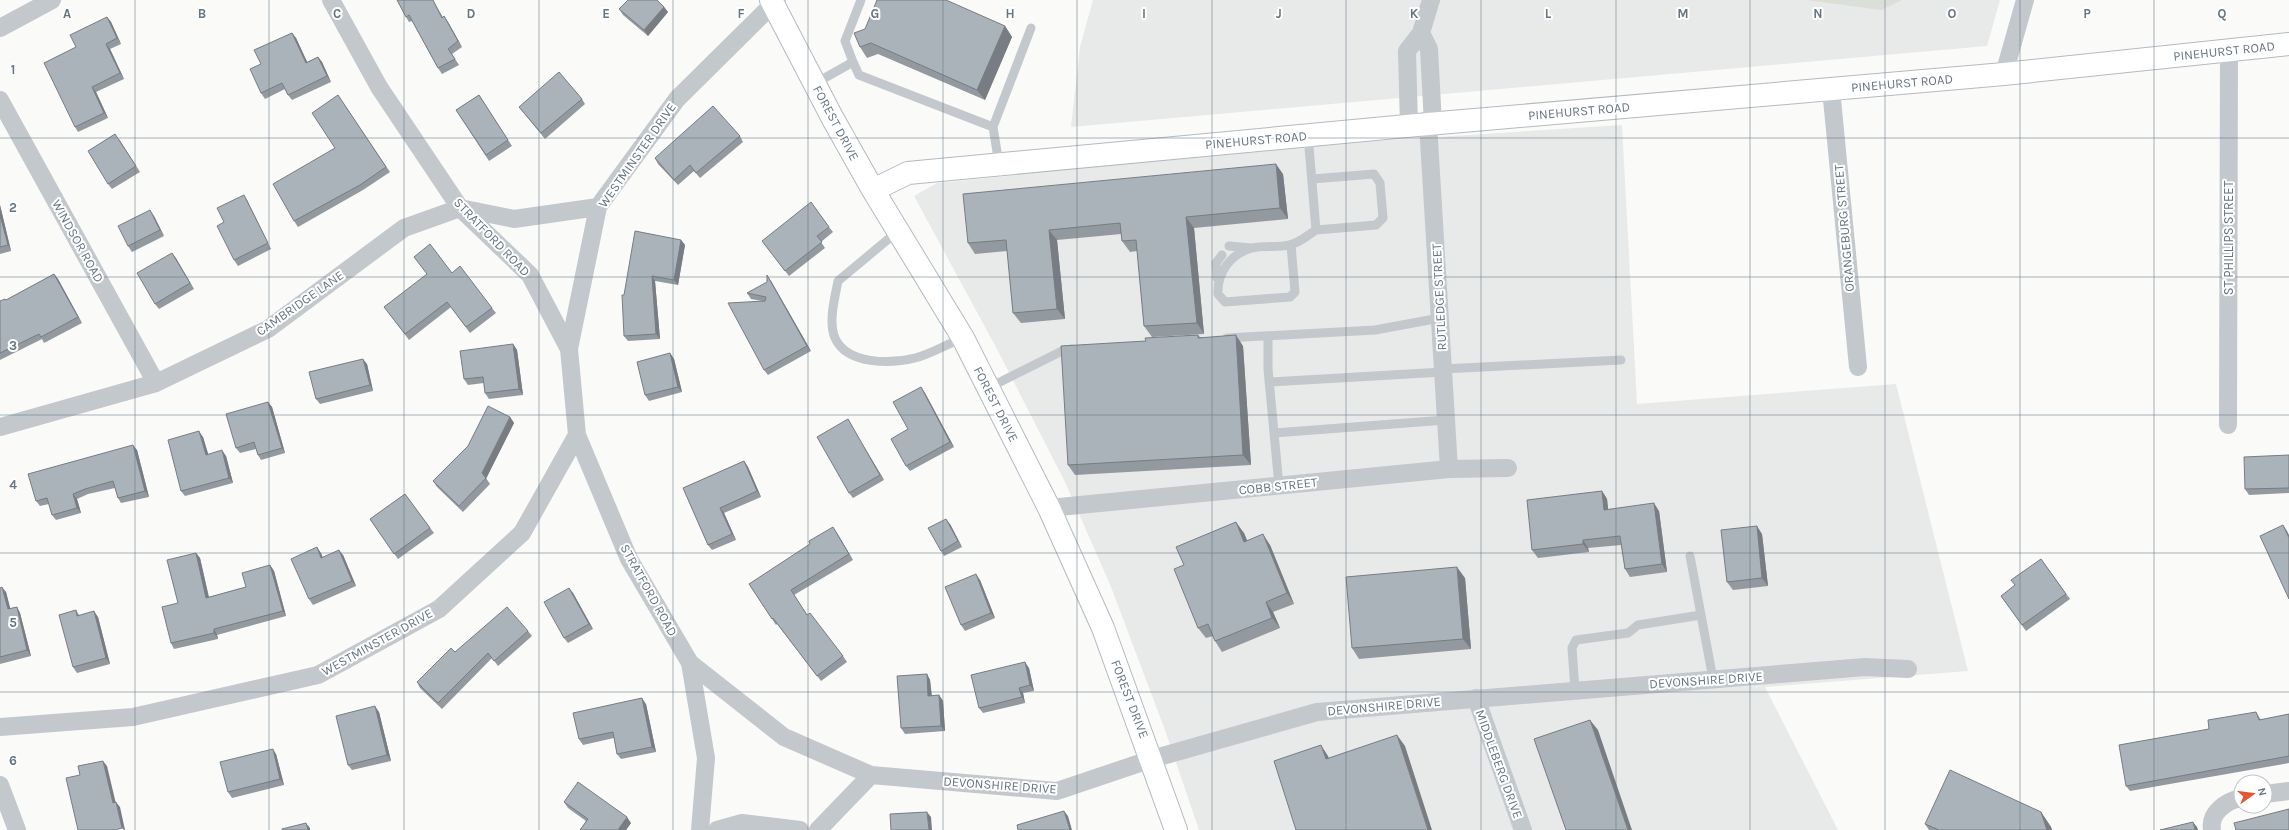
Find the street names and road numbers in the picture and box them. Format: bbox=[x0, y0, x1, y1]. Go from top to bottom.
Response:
street label: PINEHURST ROAD bbox=[2172, 38, 2276, 64]
street label: PINEHURST ROAD bbox=[1851, 71, 1953, 95]
street label: FOREST DRIVE bbox=[810, 83, 862, 163]
street label: PINEHURST ROAD bbox=[1528, 99, 1630, 123]
street label: WESTMINSTER DRIVE bbox=[595, 100, 679, 210]
street label: PINEHURST ROAD bbox=[1205, 128, 1307, 152]
street label: ORANGEBURG STREET bbox=[1831, 163, 1857, 292]
street label: ST PHILLIPS STREET bbox=[2221, 180, 2236, 295]
street label: STRATFORD ROAD bbox=[451, 195, 533, 279]
street label: WINDSOR ROAD bbox=[49, 197, 107, 285]
street label: RUTLEDGE STREET bbox=[1429, 243, 1449, 351]
street label: CAMBRIDGE LANE bbox=[253, 267, 347, 339]
street label: FOREST DRIVE bbox=[971, 364, 1021, 444]
street label: COBB STREET bbox=[1238, 474, 1319, 498]
street label: STRATFORD ROAD bbox=[617, 541, 681, 639]
street label: WESTMINSTER DRIVE bbox=[319, 605, 435, 679]
street label: FOREST DRIVE bbox=[1108, 658, 1152, 740]
street label: DEVONSHIRE DRIVE bbox=[1649, 669, 1763, 691]
street label: DEVONSHIRE DRIVE bbox=[1327, 694, 1441, 718]
street label: MIDDLEBERG DRIVE bbox=[1472, 707, 1526, 821]
street label: DEVONSHIRE DRIVE bbox=[943, 774, 1057, 796]

